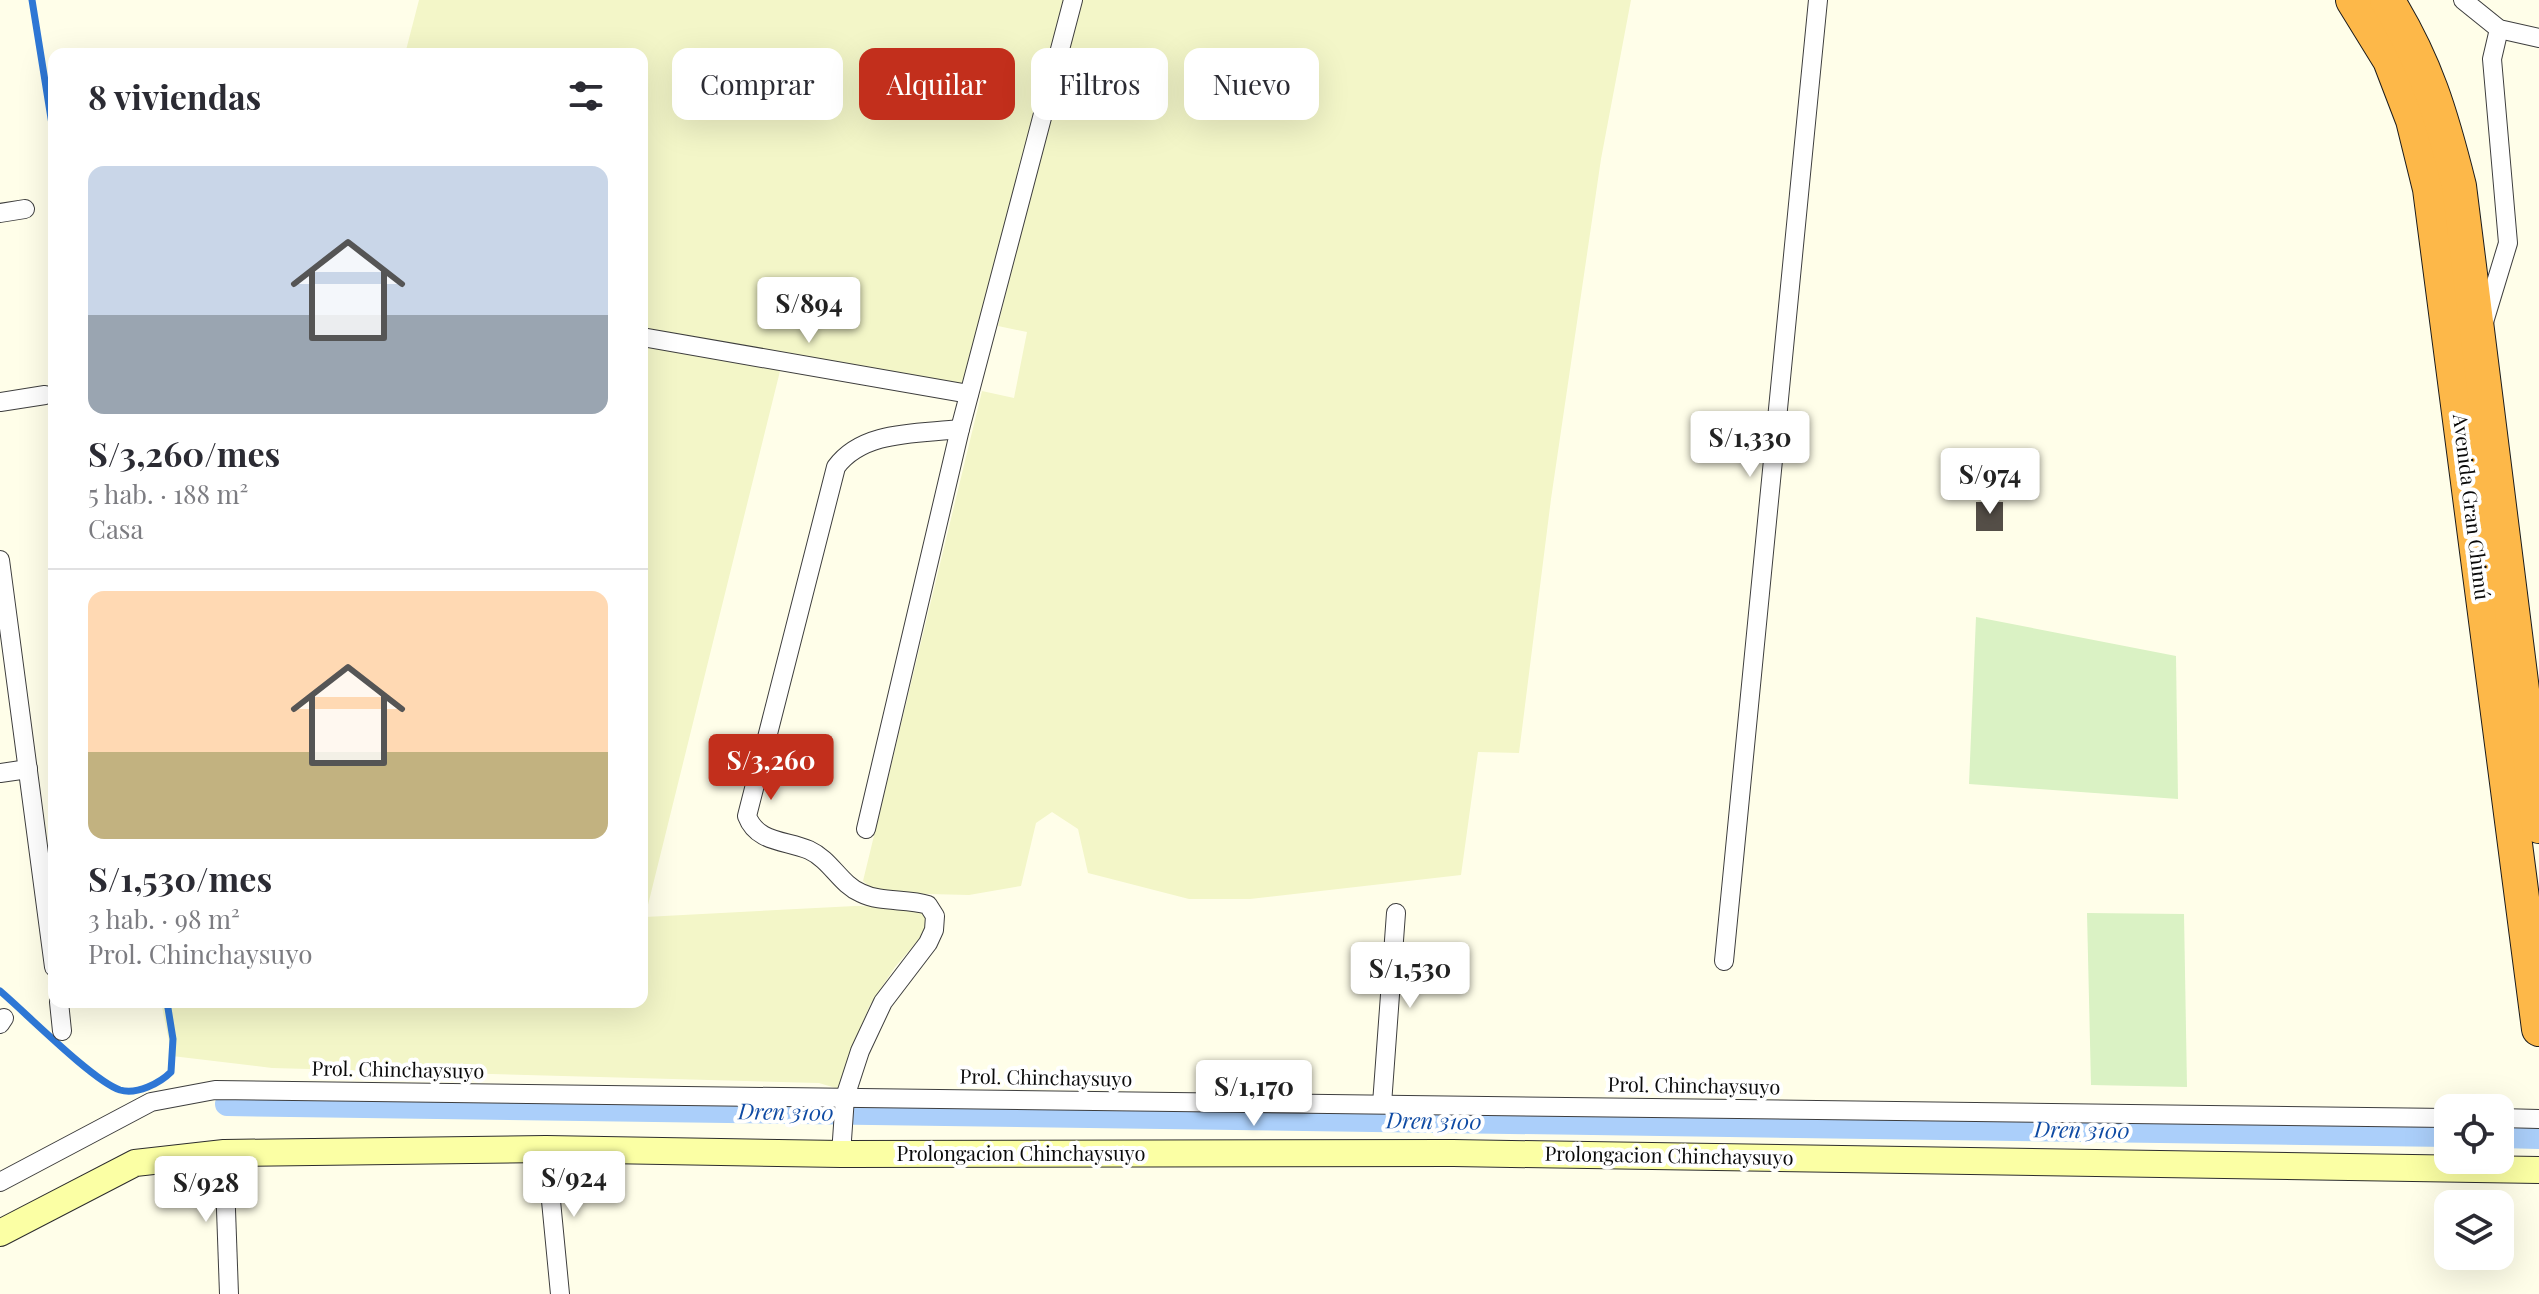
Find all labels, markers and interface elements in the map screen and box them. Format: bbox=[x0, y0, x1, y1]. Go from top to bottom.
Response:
chip: Comprar bbox=[672, 48, 843, 120]
chip: Alquilar bbox=[859, 48, 1015, 120]
chip: Filtros bbox=[1031, 48, 1168, 120]
chip: Nuevo bbox=[1184, 48, 1319, 120]
text: 8 viviendas bbox=[88, 73, 261, 119]
icon: filters bbox=[564, 74, 608, 118]
icon: home bbox=[276, 218, 420, 362]
pin: S/894 bbox=[753, 277, 865, 345]
text: S/894 bbox=[775, 285, 843, 320]
pin: S/1,330 bbox=[1676, 411, 1824, 479]
street label: Avenida Gran Chimú bbox=[2448, 411, 2497, 602]
text: S/1,330 bbox=[1709, 419, 1791, 454]
text: S/3,260/mes bbox=[88, 430, 280, 476]
pin: S/974 bbox=[1934, 448, 2046, 516]
text: S/974 bbox=[1959, 456, 2021, 491]
text: 5 hab. · 188 m² bbox=[88, 476, 248, 511]
text: Casa bbox=[88, 511, 143, 546]
icon: home bbox=[276, 643, 420, 787]
pin: S/3,260 bbox=[697, 734, 845, 802]
text: S/3,260 bbox=[727, 742, 815, 777]
text: S/1,530/mes bbox=[88, 855, 272, 901]
text: 3 hab. · 98 m² bbox=[88, 901, 240, 936]
text: Prol. Chinchaysuyo bbox=[88, 936, 313, 971]
pin: S/1,530 bbox=[1336, 942, 1484, 1010]
text: S/1,530 bbox=[1369, 950, 1451, 985]
street label: Prol. Chinchaysuyo bbox=[311, 1053, 485, 1084]
pin: S/1,170 bbox=[1180, 1060, 1328, 1128]
street label: Prol. Chinchaysuyo bbox=[959, 1061, 1133, 1092]
text: S/1,170 bbox=[1214, 1068, 1294, 1103]
street label: Prol. Chinchaysuyo bbox=[1607, 1069, 1781, 1100]
map controls bbox=[2434, 1094, 2514, 1270]
button: locate bbox=[2434, 1094, 2514, 1174]
water label: Dren 3100 bbox=[737, 1095, 834, 1127]
water label: Dren 3100 bbox=[1385, 1104, 1482, 1136]
water label: Dren 3100 bbox=[2033, 1113, 2130, 1145]
street label: Prolongacion Chinchaysuyo bbox=[897, 1139, 1146, 1166]
street label: Prolongacion Chinchaysuyo bbox=[1544, 1139, 1794, 1170]
pin: S/924 bbox=[518, 1151, 630, 1219]
pin: S/928 bbox=[150, 1156, 262, 1224]
text: S/924 bbox=[541, 1159, 607, 1194]
text: S/928 bbox=[173, 1164, 239, 1199]
button: layers bbox=[2434, 1190, 2514, 1270]

